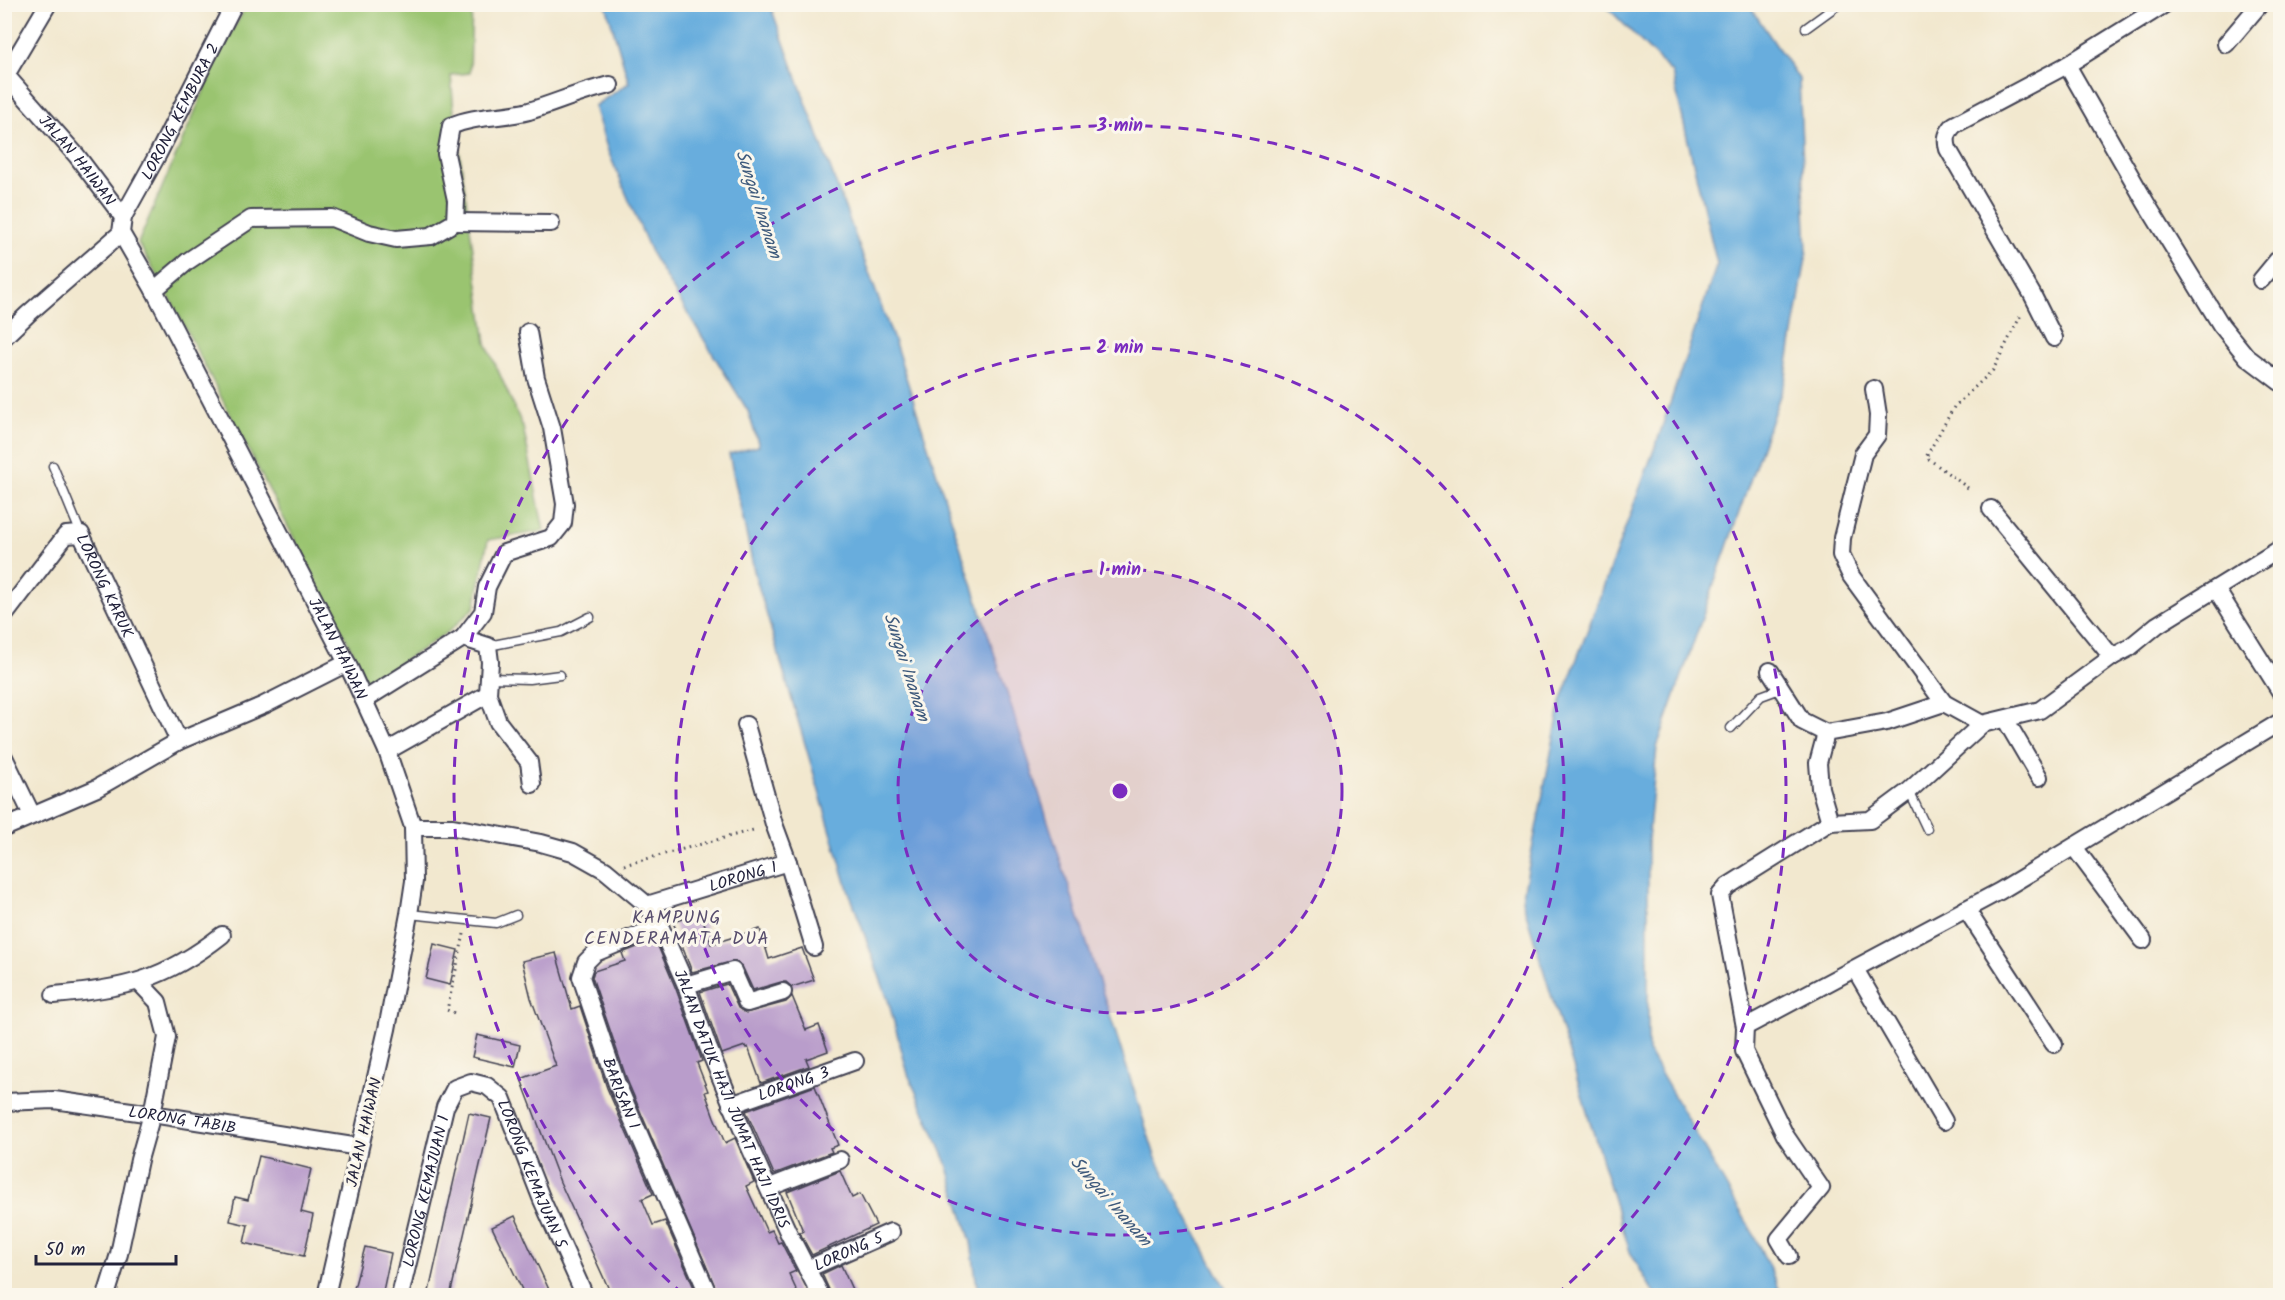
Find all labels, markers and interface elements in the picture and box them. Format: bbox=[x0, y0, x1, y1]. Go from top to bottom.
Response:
street label: LORONG KEMBURA 2 bbox=[135, 39, 226, 185]
street label: JALAN HAIWAN bbox=[32, 109, 122, 212]
text: 3 min bbox=[1096, 112, 1143, 141]
water label: Sungai Inanam bbox=[726, 147, 789, 264]
text: 2 min bbox=[1097, 334, 1143, 363]
street label: LORONG KARUK bbox=[69, 530, 140, 643]
text: 1 min bbox=[1099, 556, 1141, 585]
street label: JALAN HAIWAN bbox=[301, 593, 373, 704]
water label: Sungai Inanam bbox=[874, 610, 937, 727]
centre of rings bbox=[1110, 781, 1130, 801]
street label: LORONG 1 bbox=[706, 855, 780, 899]
district label: KAMPUNG CENDERAMATA DUA bbox=[584, 904, 770, 954]
street label: JALAN DATUK HAJI JUMAT HAJI IDRIS bbox=[667, 966, 796, 1233]
street label: BARISAN 1 bbox=[595, 1055, 646, 1133]
street label: LORONG 3 bbox=[755, 1060, 833, 1108]
street label: JALAN HAIWAN bbox=[340, 1075, 389, 1189]
street label: LORONG KEMAJUAN 5 bbox=[490, 1096, 574, 1254]
street label: LORONG TABIB bbox=[127, 1100, 238, 1141]
street label: LORONG KEMAJUAN 1 bbox=[396, 1113, 457, 1270]
water label: Sungai Inanam bbox=[1062, 1150, 1159, 1255]
street label: LORONG 5 bbox=[810, 1225, 889, 1278]
scale bar bbox=[36, 1228, 176, 1266]
text: 50 m bbox=[45, 1236, 85, 1265]

